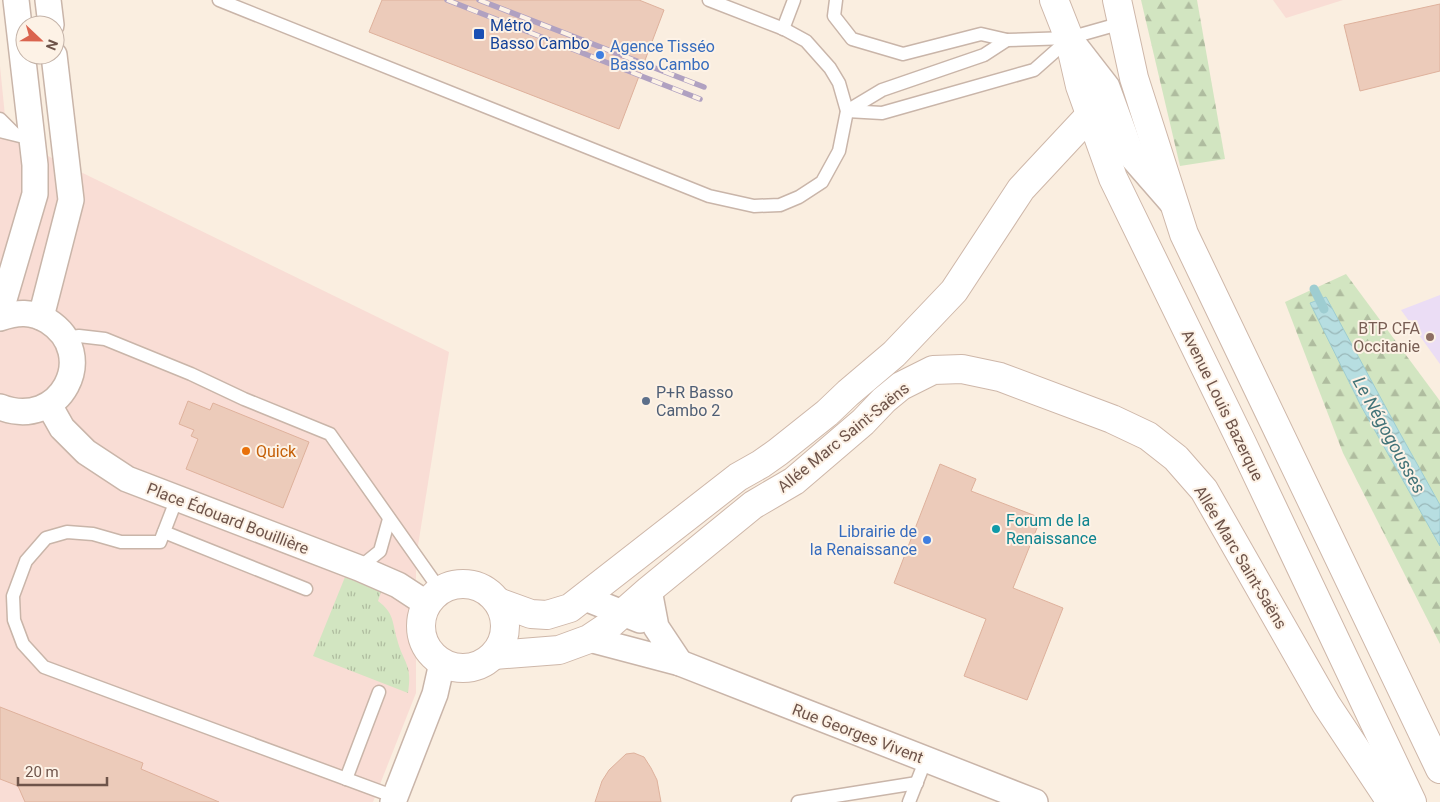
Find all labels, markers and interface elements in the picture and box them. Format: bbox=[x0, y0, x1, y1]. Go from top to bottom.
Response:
north arrow bbox=[15, 15, 65, 65]
place label: Métro Basso Cambo bbox=[490, 16, 590, 53]
marker: Métro Basso Cambo bbox=[472, 27, 486, 41]
text: N bbox=[43, 37, 61, 52]
place label: Agence Tisséo Basso Cambo bbox=[610, 37, 715, 74]
marker: Agence Tisséo Basso Cambo bbox=[594, 49, 606, 61]
place label: BTP CFA Occitanie bbox=[1353, 319, 1421, 356]
street label: Avenue Louis Bazerque bbox=[1178, 327, 1267, 484]
marker: BTP CFA Occitanie bbox=[1424, 331, 1436, 343]
water label: Le Négogousses bbox=[1349, 373, 1430, 497]
street label: Allée Marc Saint-Saëns bbox=[774, 378, 913, 496]
place label: P+R Basso Cambo 2 bbox=[656, 383, 733, 420]
marker: P+R Basso Cambo 2 bbox=[640, 395, 652, 407]
place label: Quick bbox=[256, 442, 297, 461]
marker: Quick bbox=[240, 445, 252, 457]
street label: Place Édouard Bouillière bbox=[144, 479, 312, 558]
street label: Allée Marc Saint-Saëns bbox=[1190, 482, 1291, 632]
place label: Forum de la Renaissance bbox=[1006, 511, 1097, 548]
place label: Librairie de la Renaissance bbox=[810, 522, 917, 559]
marker: Forum de la Renaissance bbox=[990, 523, 1002, 535]
marker: Librairie de la Renaissance bbox=[921, 534, 933, 546]
street label: Rue Georges Vivent bbox=[790, 700, 926, 767]
scale bar bbox=[18, 754, 106, 786]
text: 20 m bbox=[25, 763, 59, 781]

